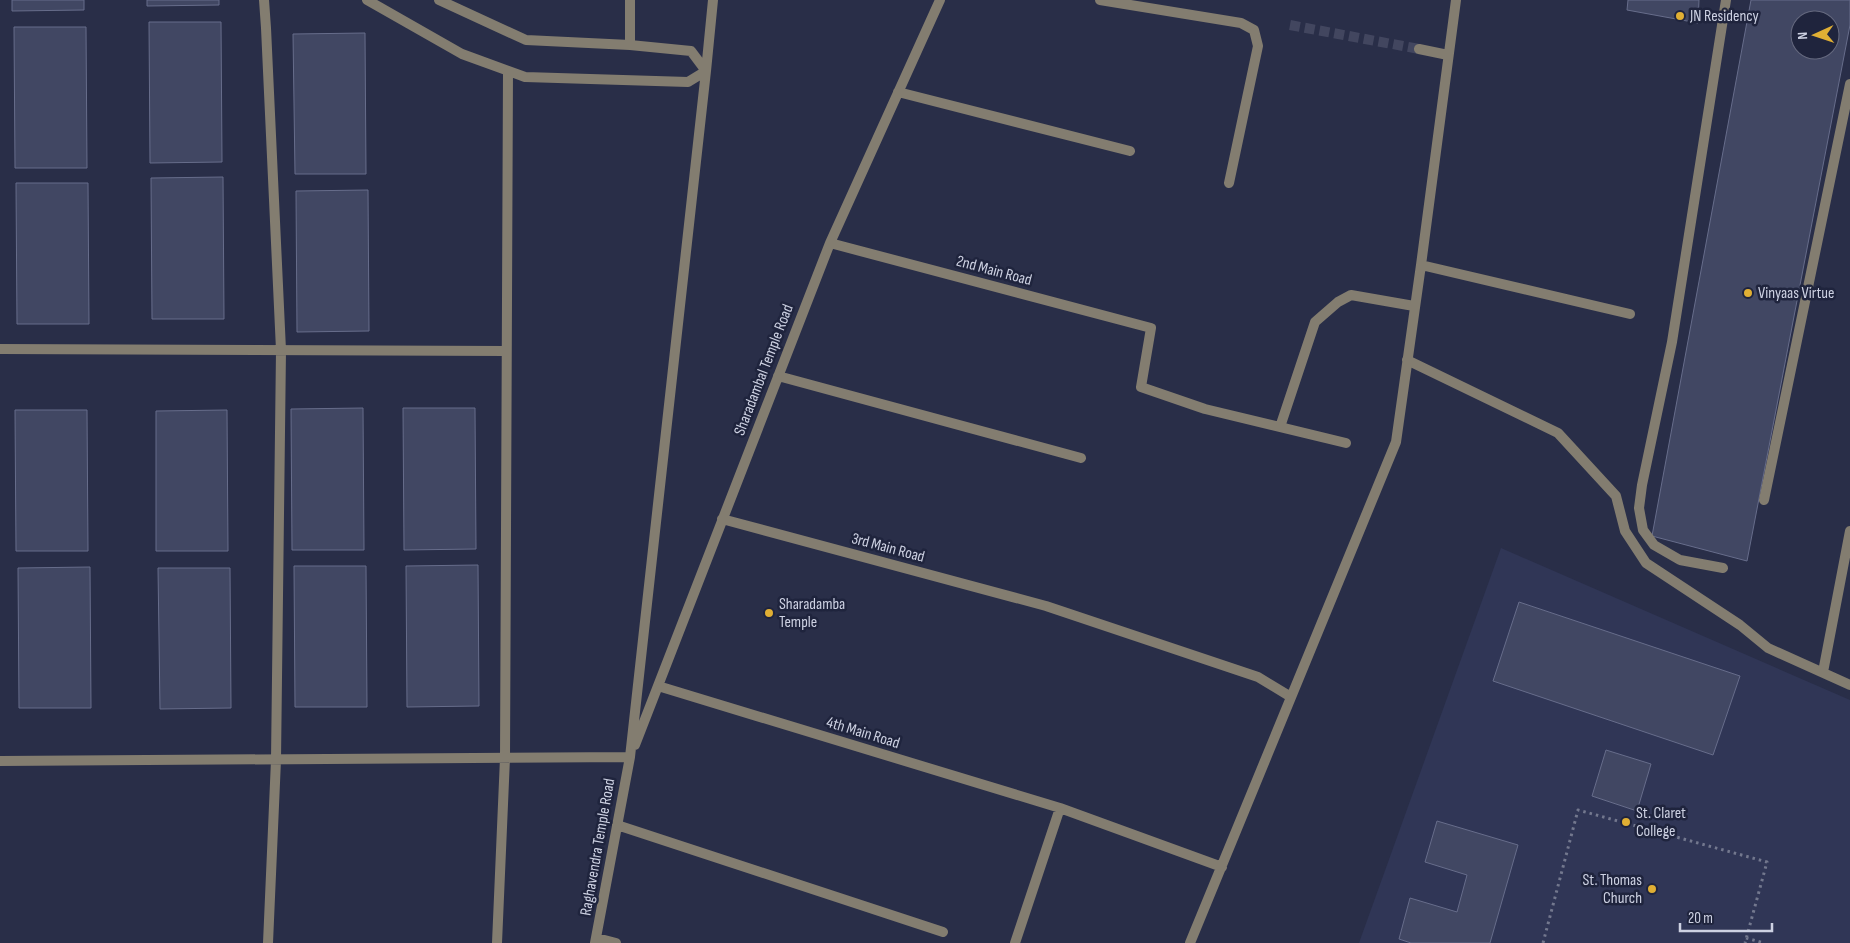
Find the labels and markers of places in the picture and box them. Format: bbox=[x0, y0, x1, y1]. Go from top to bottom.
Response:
place label: JN Residency bbox=[1689, 7, 1759, 26]
marker: JN Residency bbox=[1674, 10, 1686, 22]
place label: Vinyaas Virtue bbox=[1758, 284, 1834, 303]
marker: Vinyaas Virtue bbox=[1742, 287, 1754, 299]
place label: Sharadamba Temple bbox=[779, 595, 845, 632]
marker: Sharadamba Temple bbox=[763, 607, 775, 619]
place label: St. Claret College bbox=[1636, 804, 1686, 841]
marker: St. Claret College bbox=[1620, 816, 1632, 828]
place label: St. Thomas Church bbox=[1582, 871, 1642, 908]
marker: St. Thomas Church bbox=[1646, 883, 1658, 895]

